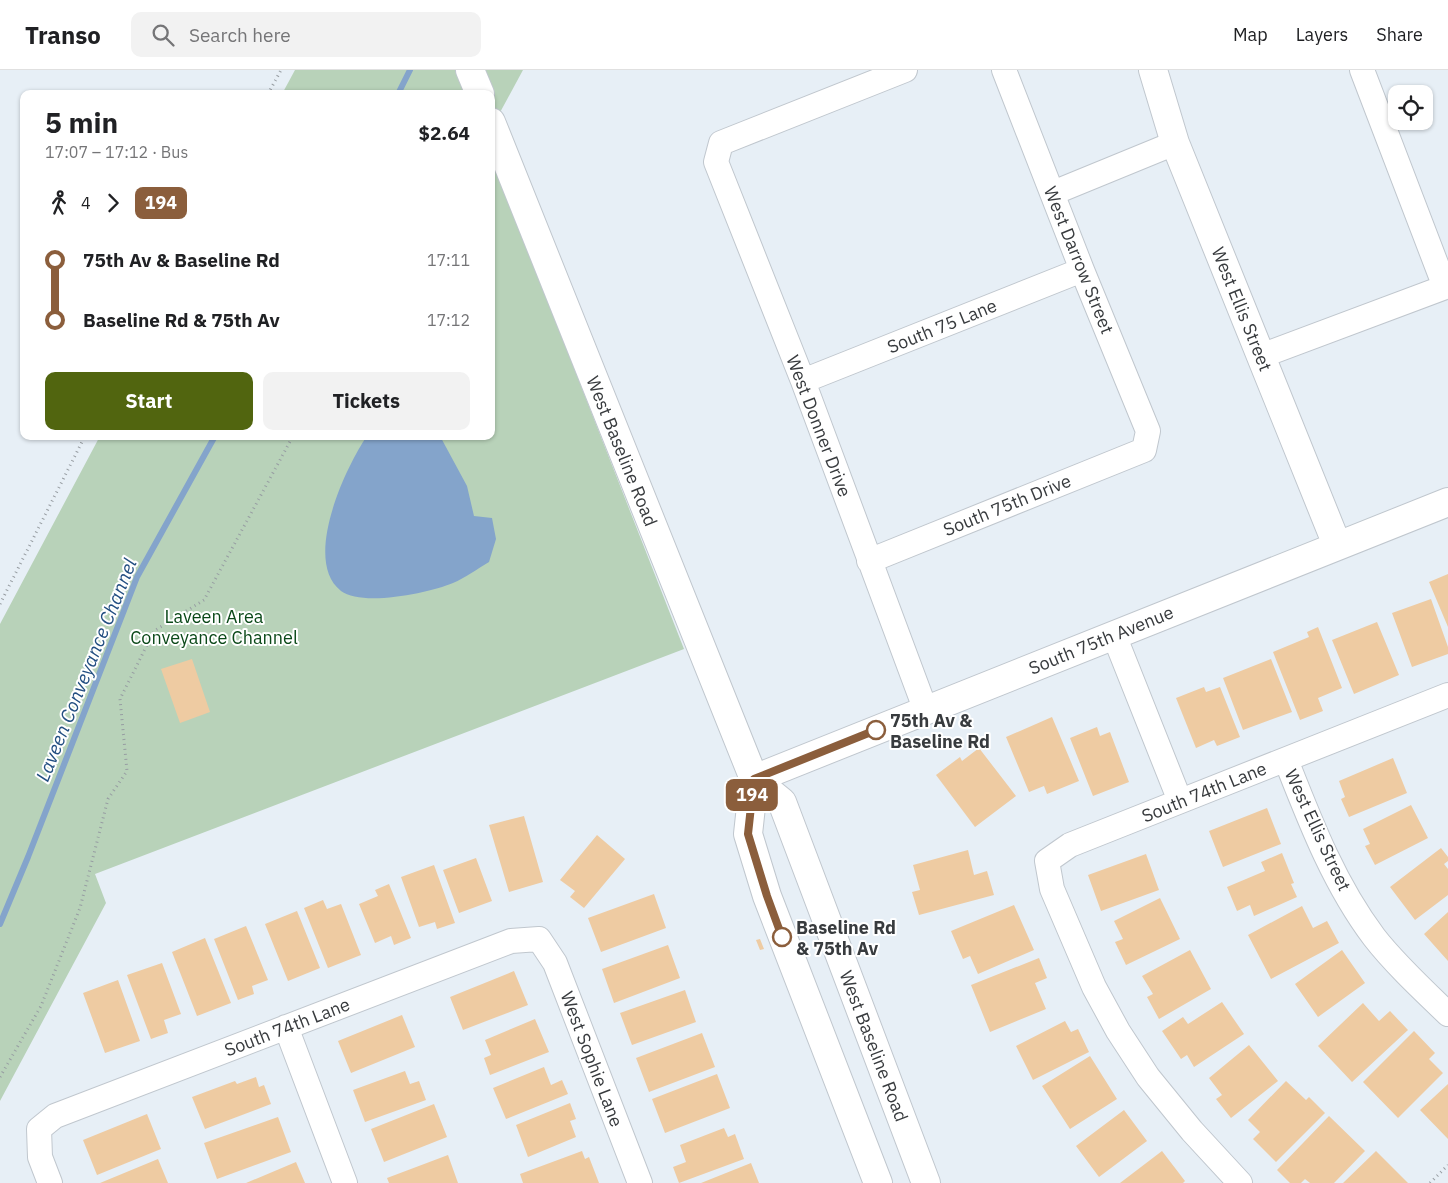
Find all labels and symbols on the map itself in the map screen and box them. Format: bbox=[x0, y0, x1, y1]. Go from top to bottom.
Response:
street label: West Darrow Street bbox=[1039, 183, 1119, 337]
street label: West Ellis Street bbox=[1207, 244, 1277, 374]
street label: South 75 Lane bbox=[884, 294, 1000, 358]
street label: West Donner Drive bbox=[781, 352, 857, 500]
street label: West Baseline Road bbox=[581, 373, 663, 529]
street label: South 75th Drive bbox=[940, 469, 1074, 541]
water label: Laveen Conveyance Channel bbox=[30, 555, 142, 785]
street label: South 75th Avenue bbox=[1025, 600, 1177, 680]
park label: Laveen Area Conveyance Channel bbox=[130, 605, 298, 649]
place label: 75th Av & Baseline Rd bbox=[890, 709, 990, 753]
marker: 75th Av & Baseline Rd bbox=[866, 720, 886, 740]
street label: South 74th Lane bbox=[1138, 756, 1270, 828]
street label: West Ellis Street bbox=[1280, 765, 1356, 895]
line badge: 194 bbox=[723, 779, 781, 811]
place label: Baseline Rd & 75th Av bbox=[796, 916, 896, 960]
marker: Baseline Rd & 75th Av bbox=[772, 927, 792, 947]
street label: West Baseline Road bbox=[835, 967, 913, 1125]
street label: West Sophie Lane bbox=[556, 988, 628, 1130]
street label: South 74th Lane bbox=[221, 992, 353, 1062]

